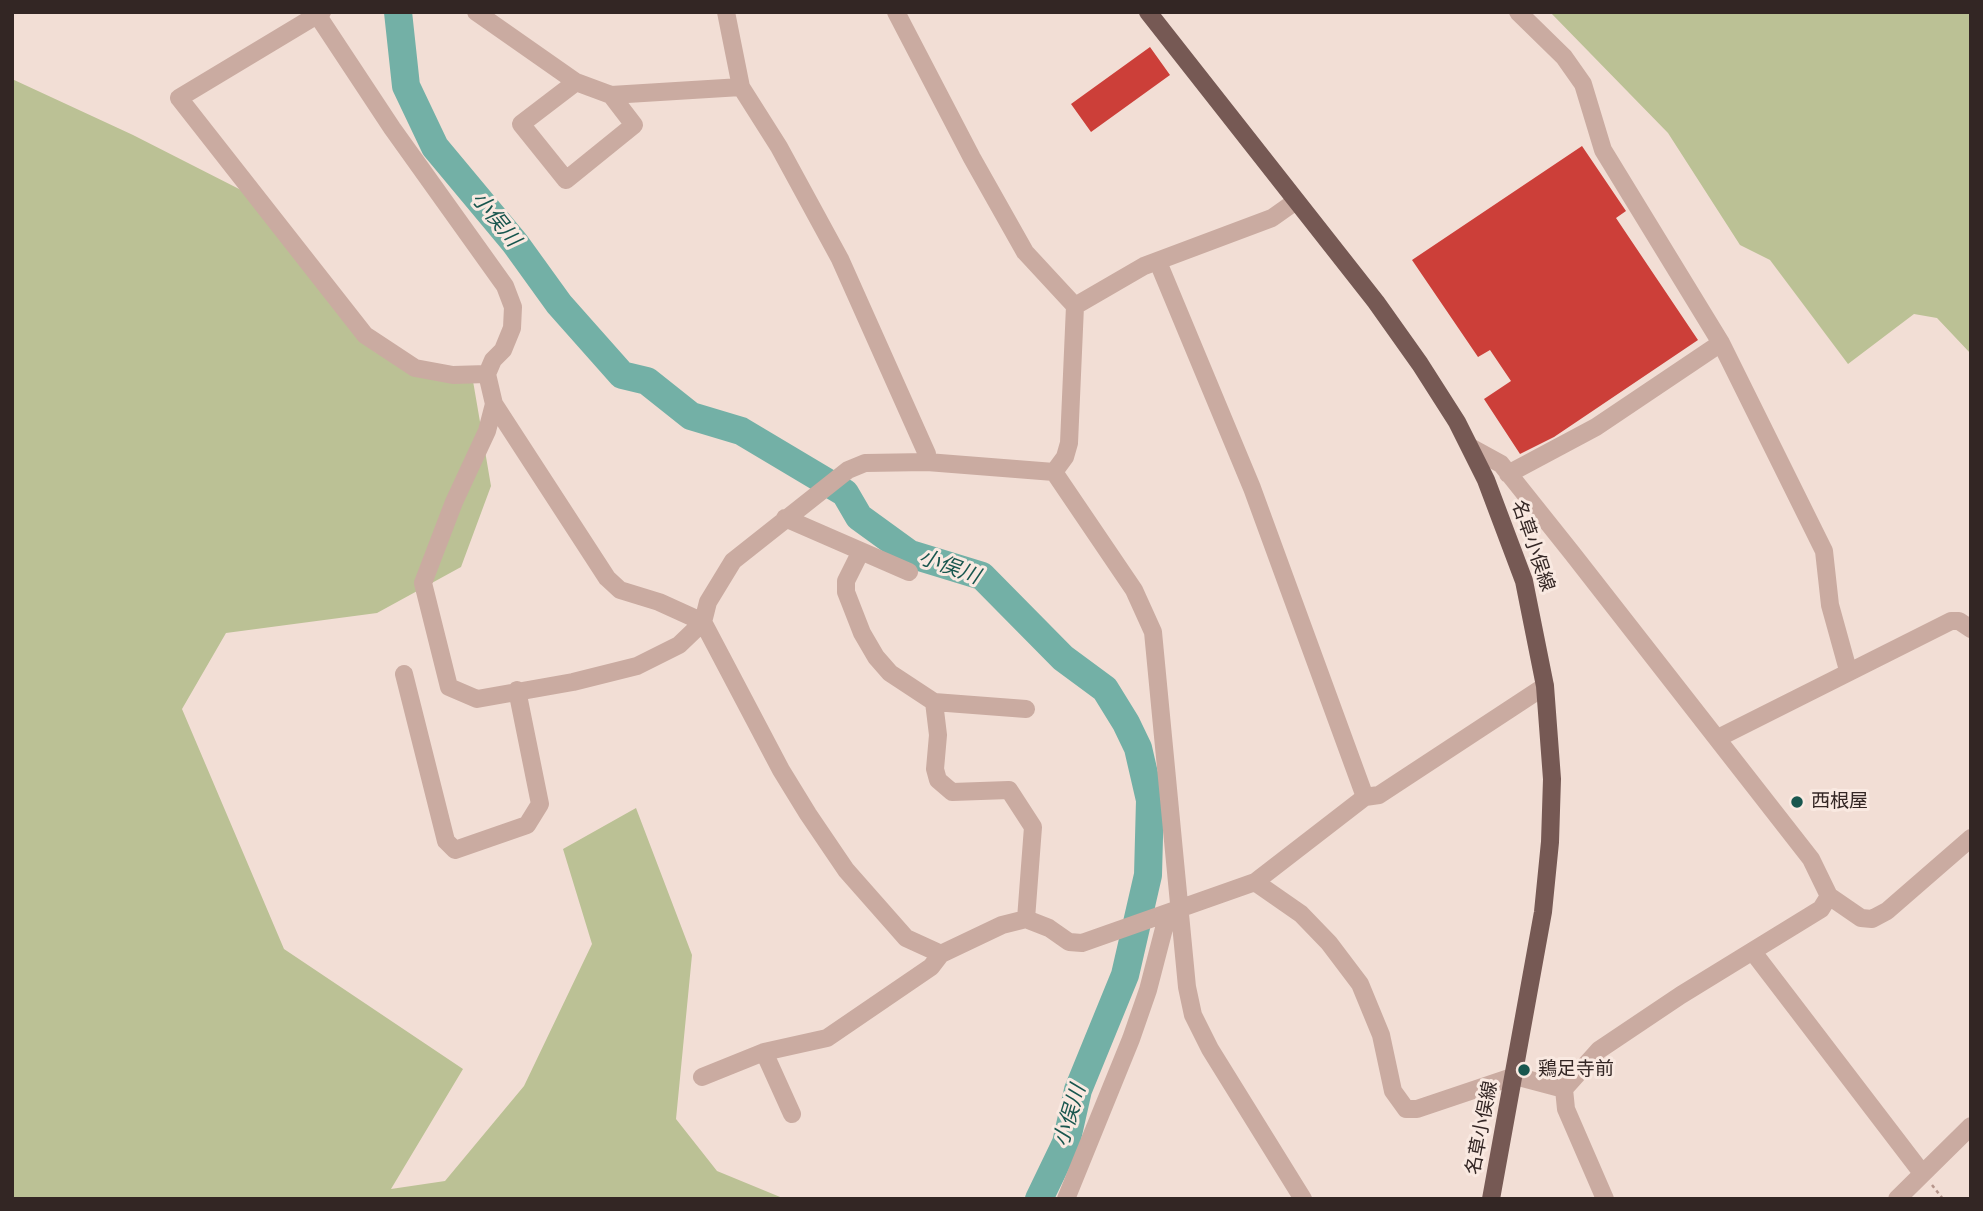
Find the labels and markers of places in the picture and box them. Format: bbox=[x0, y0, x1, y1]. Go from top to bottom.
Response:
place label: 西根屋 bbox=[1811, 791, 1868, 813]
marker: 西根屋 bbox=[1789, 794, 1805, 810]
place label: 鶏足寺前 bbox=[1538, 1059, 1614, 1081]
marker: 鶏足寺前 bbox=[1516, 1062, 1532, 1078]

